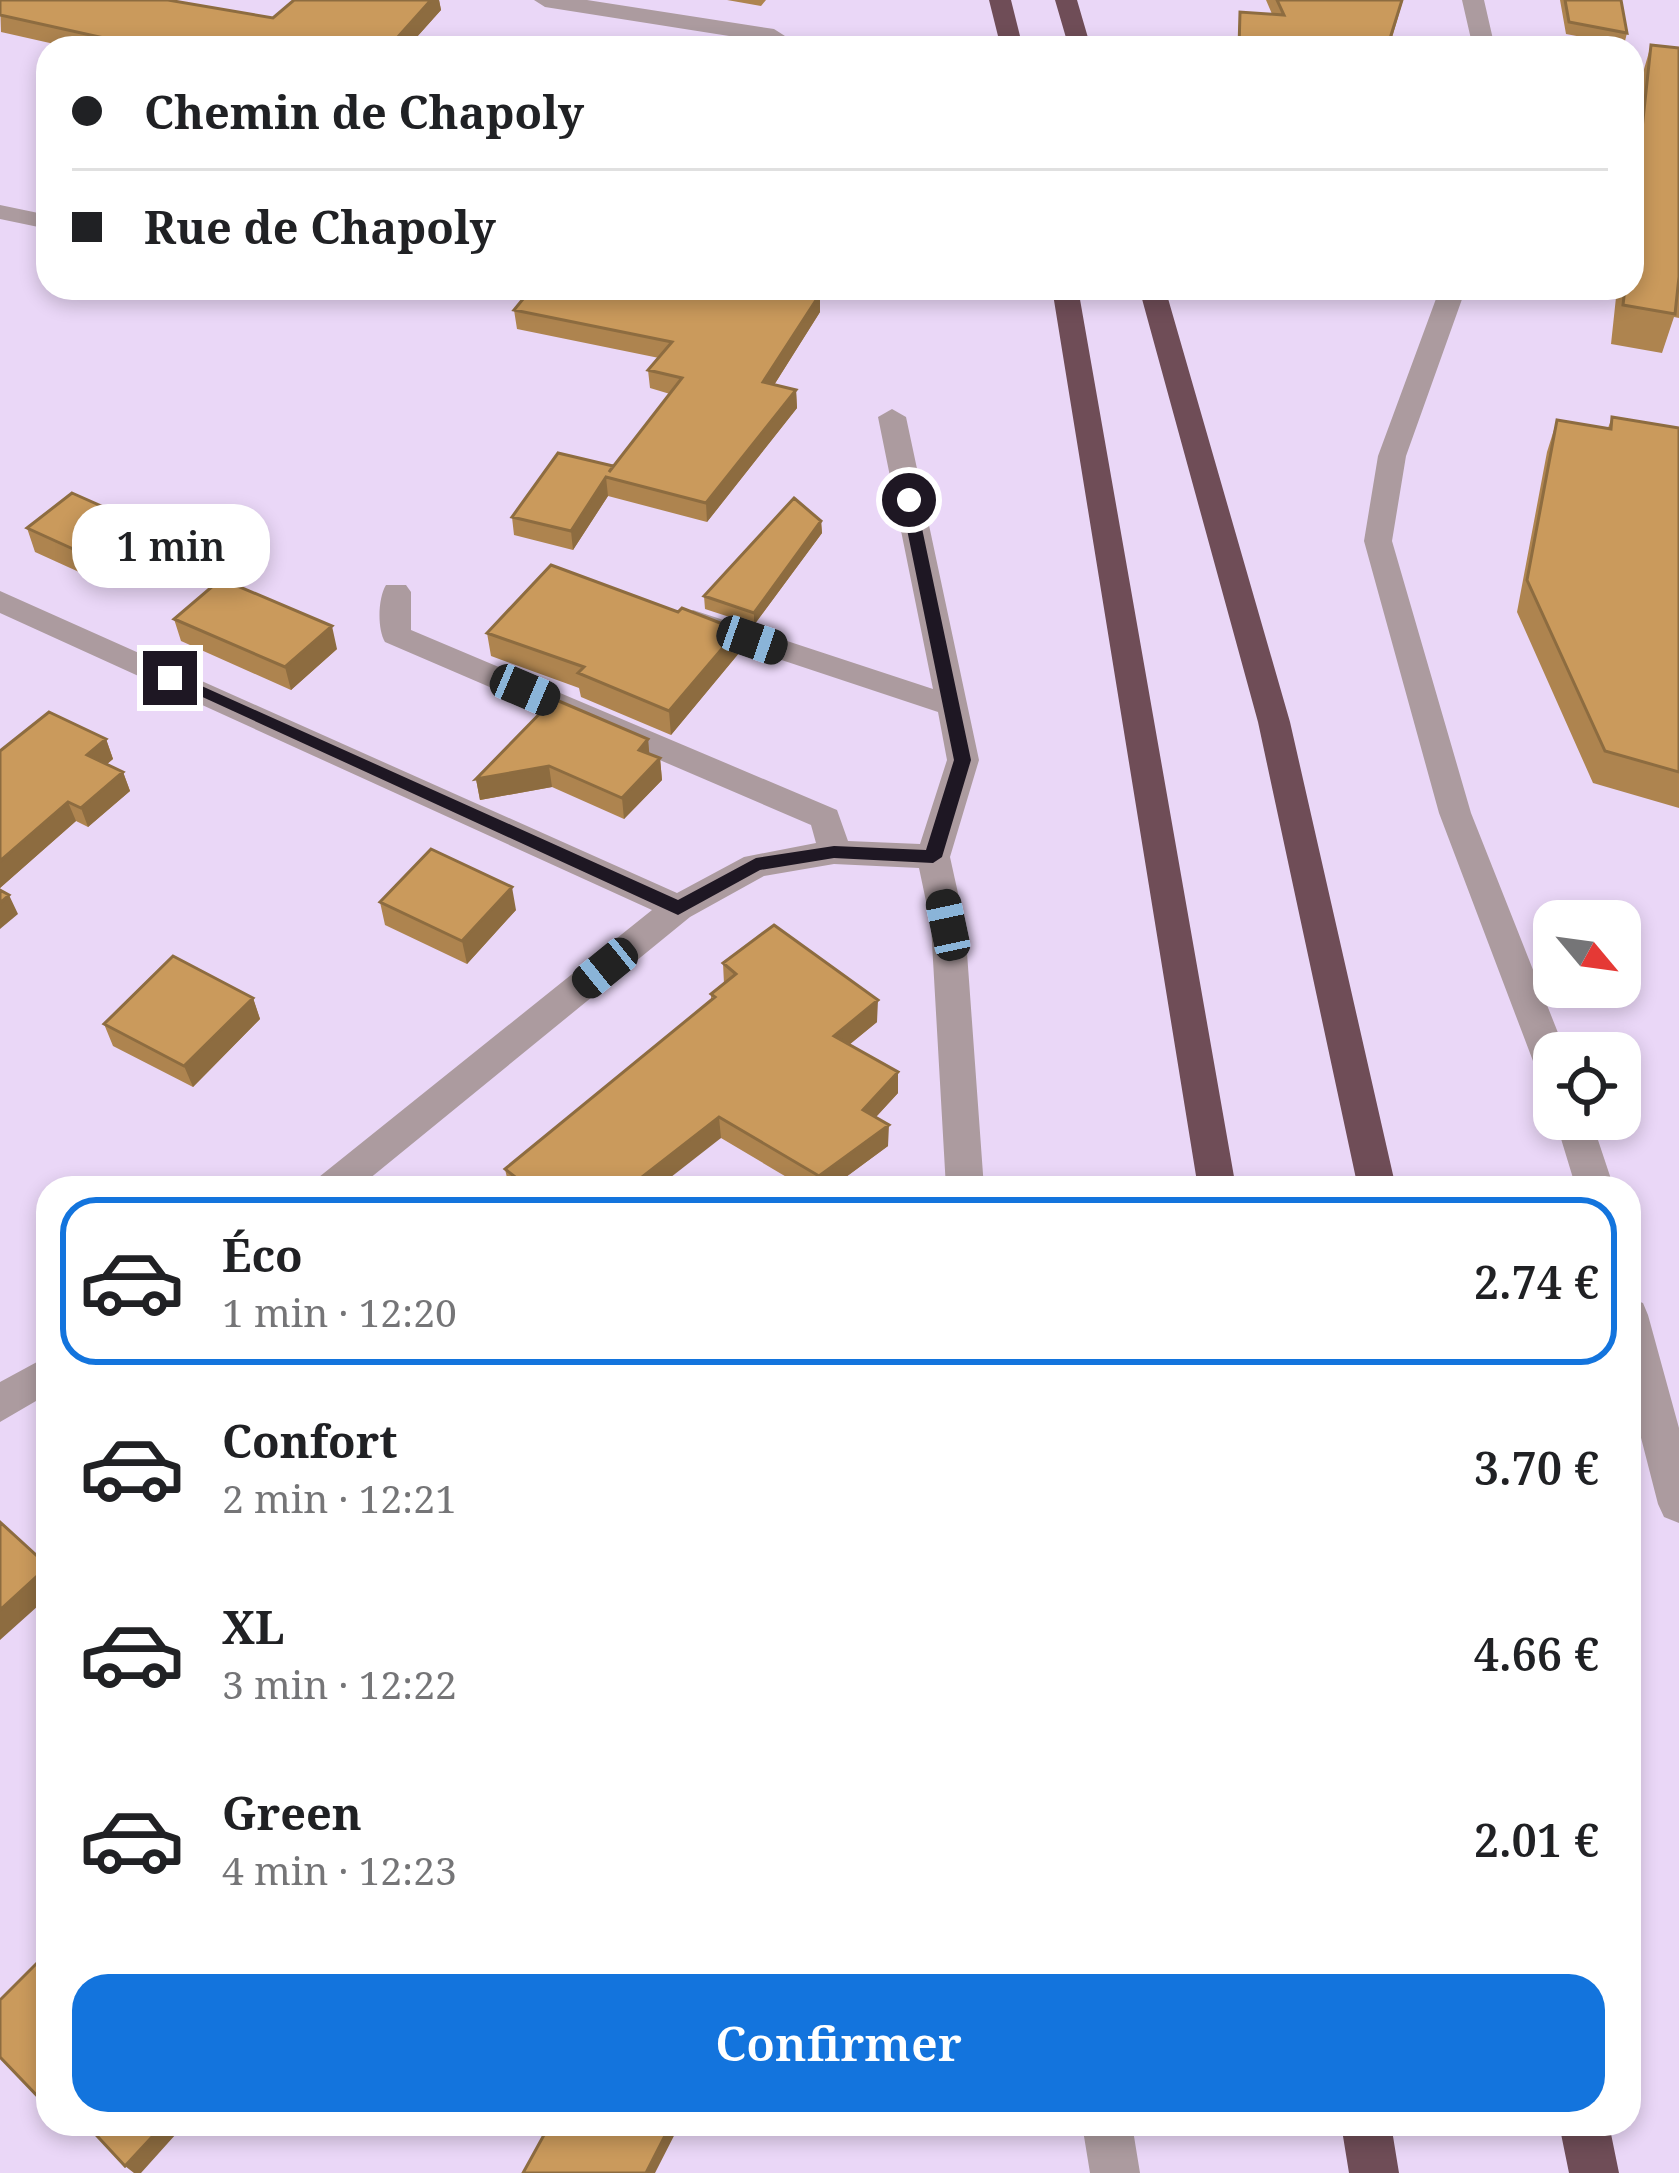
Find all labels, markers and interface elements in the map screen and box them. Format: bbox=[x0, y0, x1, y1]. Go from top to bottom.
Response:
text: Chemin de Chapoly bbox=[144, 81, 584, 142]
text: Rue de Chapoly bbox=[144, 196, 496, 257]
route start bbox=[882, 473, 936, 527]
callout: 1 min bbox=[71, 504, 269, 588]
text: 1 min bbox=[117, 519, 225, 572]
car bbox=[712, 611, 792, 669]
route end bbox=[143, 651, 197, 705]
car bbox=[485, 659, 565, 721]
car bbox=[923, 886, 973, 964]
north arrow bbox=[1533, 900, 1641, 1008]
map controls bbox=[1533, 900, 1641, 1140]
car bbox=[566, 931, 644, 1005]
button: locate bbox=[1533, 1032, 1641, 1140]
text: Éco bbox=[222, 1224, 303, 1285]
icon: car bbox=[78, 1227, 186, 1335]
text: 2.74 € bbox=[1474, 1251, 1599, 1312]
text: 1 min · 12:20 bbox=[222, 1285, 457, 1338]
text: Confort bbox=[222, 1410, 397, 1471]
icon: car bbox=[78, 1413, 186, 1521]
text: 3.70 € bbox=[1474, 1437, 1599, 1498]
text: 2 min · 12:21 bbox=[222, 1471, 457, 1524]
text: XL bbox=[222, 1596, 284, 1657]
icon: car bbox=[78, 1599, 186, 1707]
text: 4.66 € bbox=[1474, 1623, 1599, 1684]
text: 3 min · 12:22 bbox=[222, 1657, 457, 1710]
text: Green bbox=[222, 1782, 362, 1843]
icon: car bbox=[78, 1785, 186, 1893]
text: 2.01 € bbox=[1474, 1809, 1599, 1870]
text: 4 min · 12:23 bbox=[222, 1843, 457, 1896]
button: Confirmer bbox=[72, 1974, 1605, 2112]

